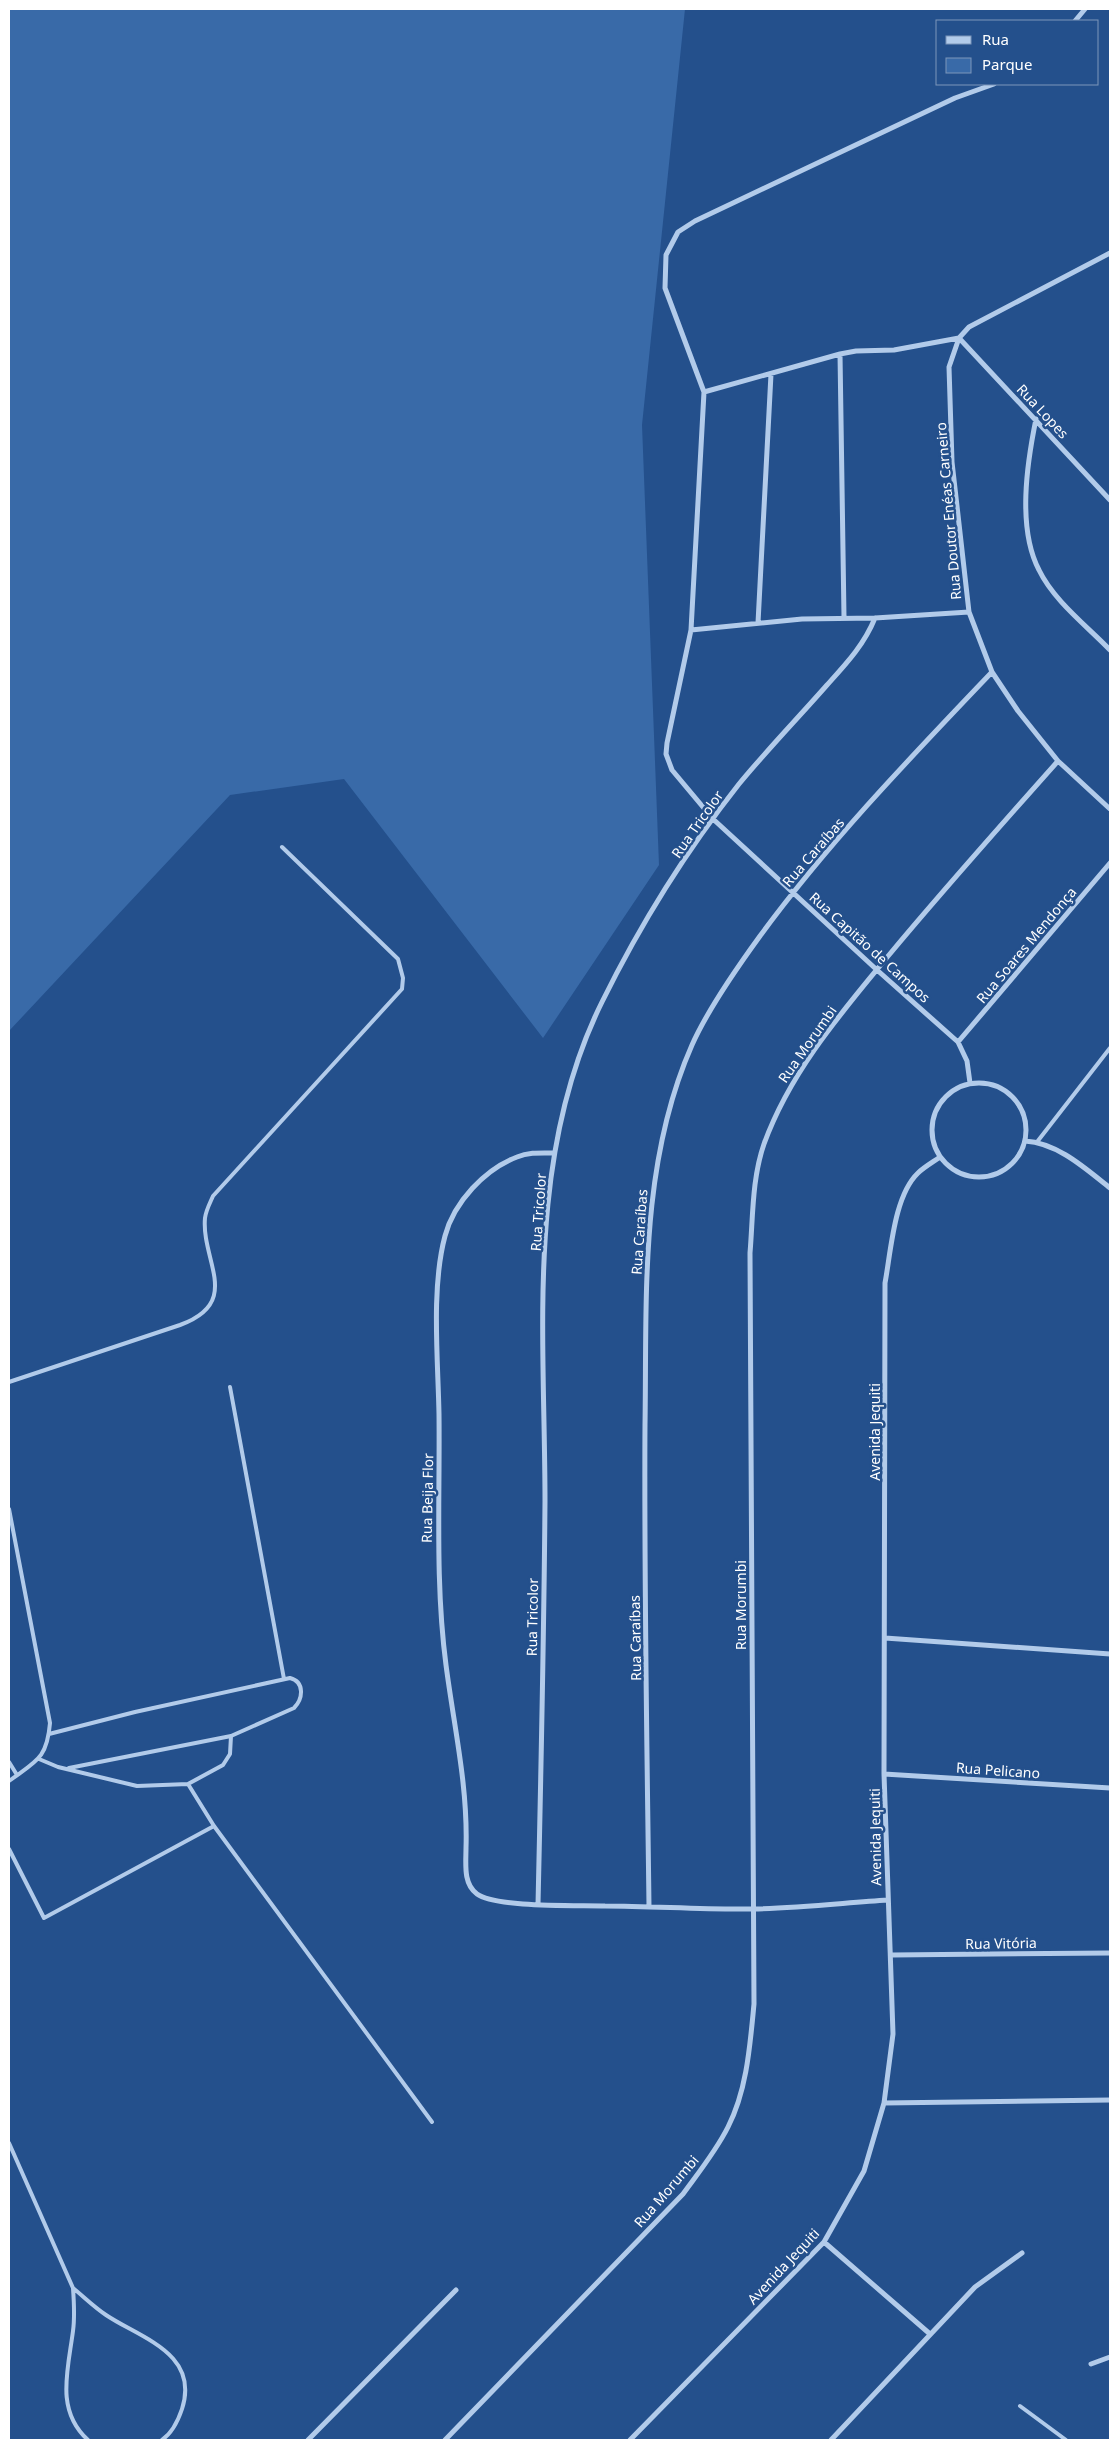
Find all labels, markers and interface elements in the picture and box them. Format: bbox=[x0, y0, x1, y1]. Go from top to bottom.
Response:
legend bbox=[936, 20, 1099, 85]
text: Rua bbox=[982, 29, 1009, 49]
text: Parque bbox=[982, 54, 1032, 74]
street label: Rua Lopes bbox=[1013, 380, 1073, 443]
street label: Rua Doutor Enéas Carneiro bbox=[931, 421, 965, 601]
street label: Rua Tricolor bbox=[667, 786, 727, 862]
street label: Rua Caraíbas bbox=[778, 813, 848, 891]
street label: Rua Soares Mendonça bbox=[972, 883, 1080, 1007]
street label: Rua Capitão de Campos bbox=[805, 888, 935, 1007]
street label: Rua Morumbi bbox=[773, 1002, 841, 1086]
street label: Rua Tricolor bbox=[526, 1172, 550, 1252]
street label: Rua Caraíbas bbox=[627, 1188, 651, 1275]
street label: Avenida Jequiti bbox=[865, 1383, 884, 1481]
street label: Rua Beija Flor bbox=[417, 1453, 437, 1543]
street label: Rua Morumbi bbox=[731, 1560, 750, 1650]
street label: Rua Tricolor bbox=[522, 1577, 542, 1656]
street label: Rua Caraíbas bbox=[625, 1595, 645, 1681]
street label: Rua Pelicano bbox=[955, 1758, 1041, 1782]
street label: Avenida Jequiti bbox=[865, 1788, 885, 1886]
street label: Rua Vitória bbox=[965, 1933, 1037, 1953]
street label: Rua Morumbi bbox=[629, 2151, 703, 2231]
street label: Avenida Jequiti bbox=[743, 2224, 823, 2308]

